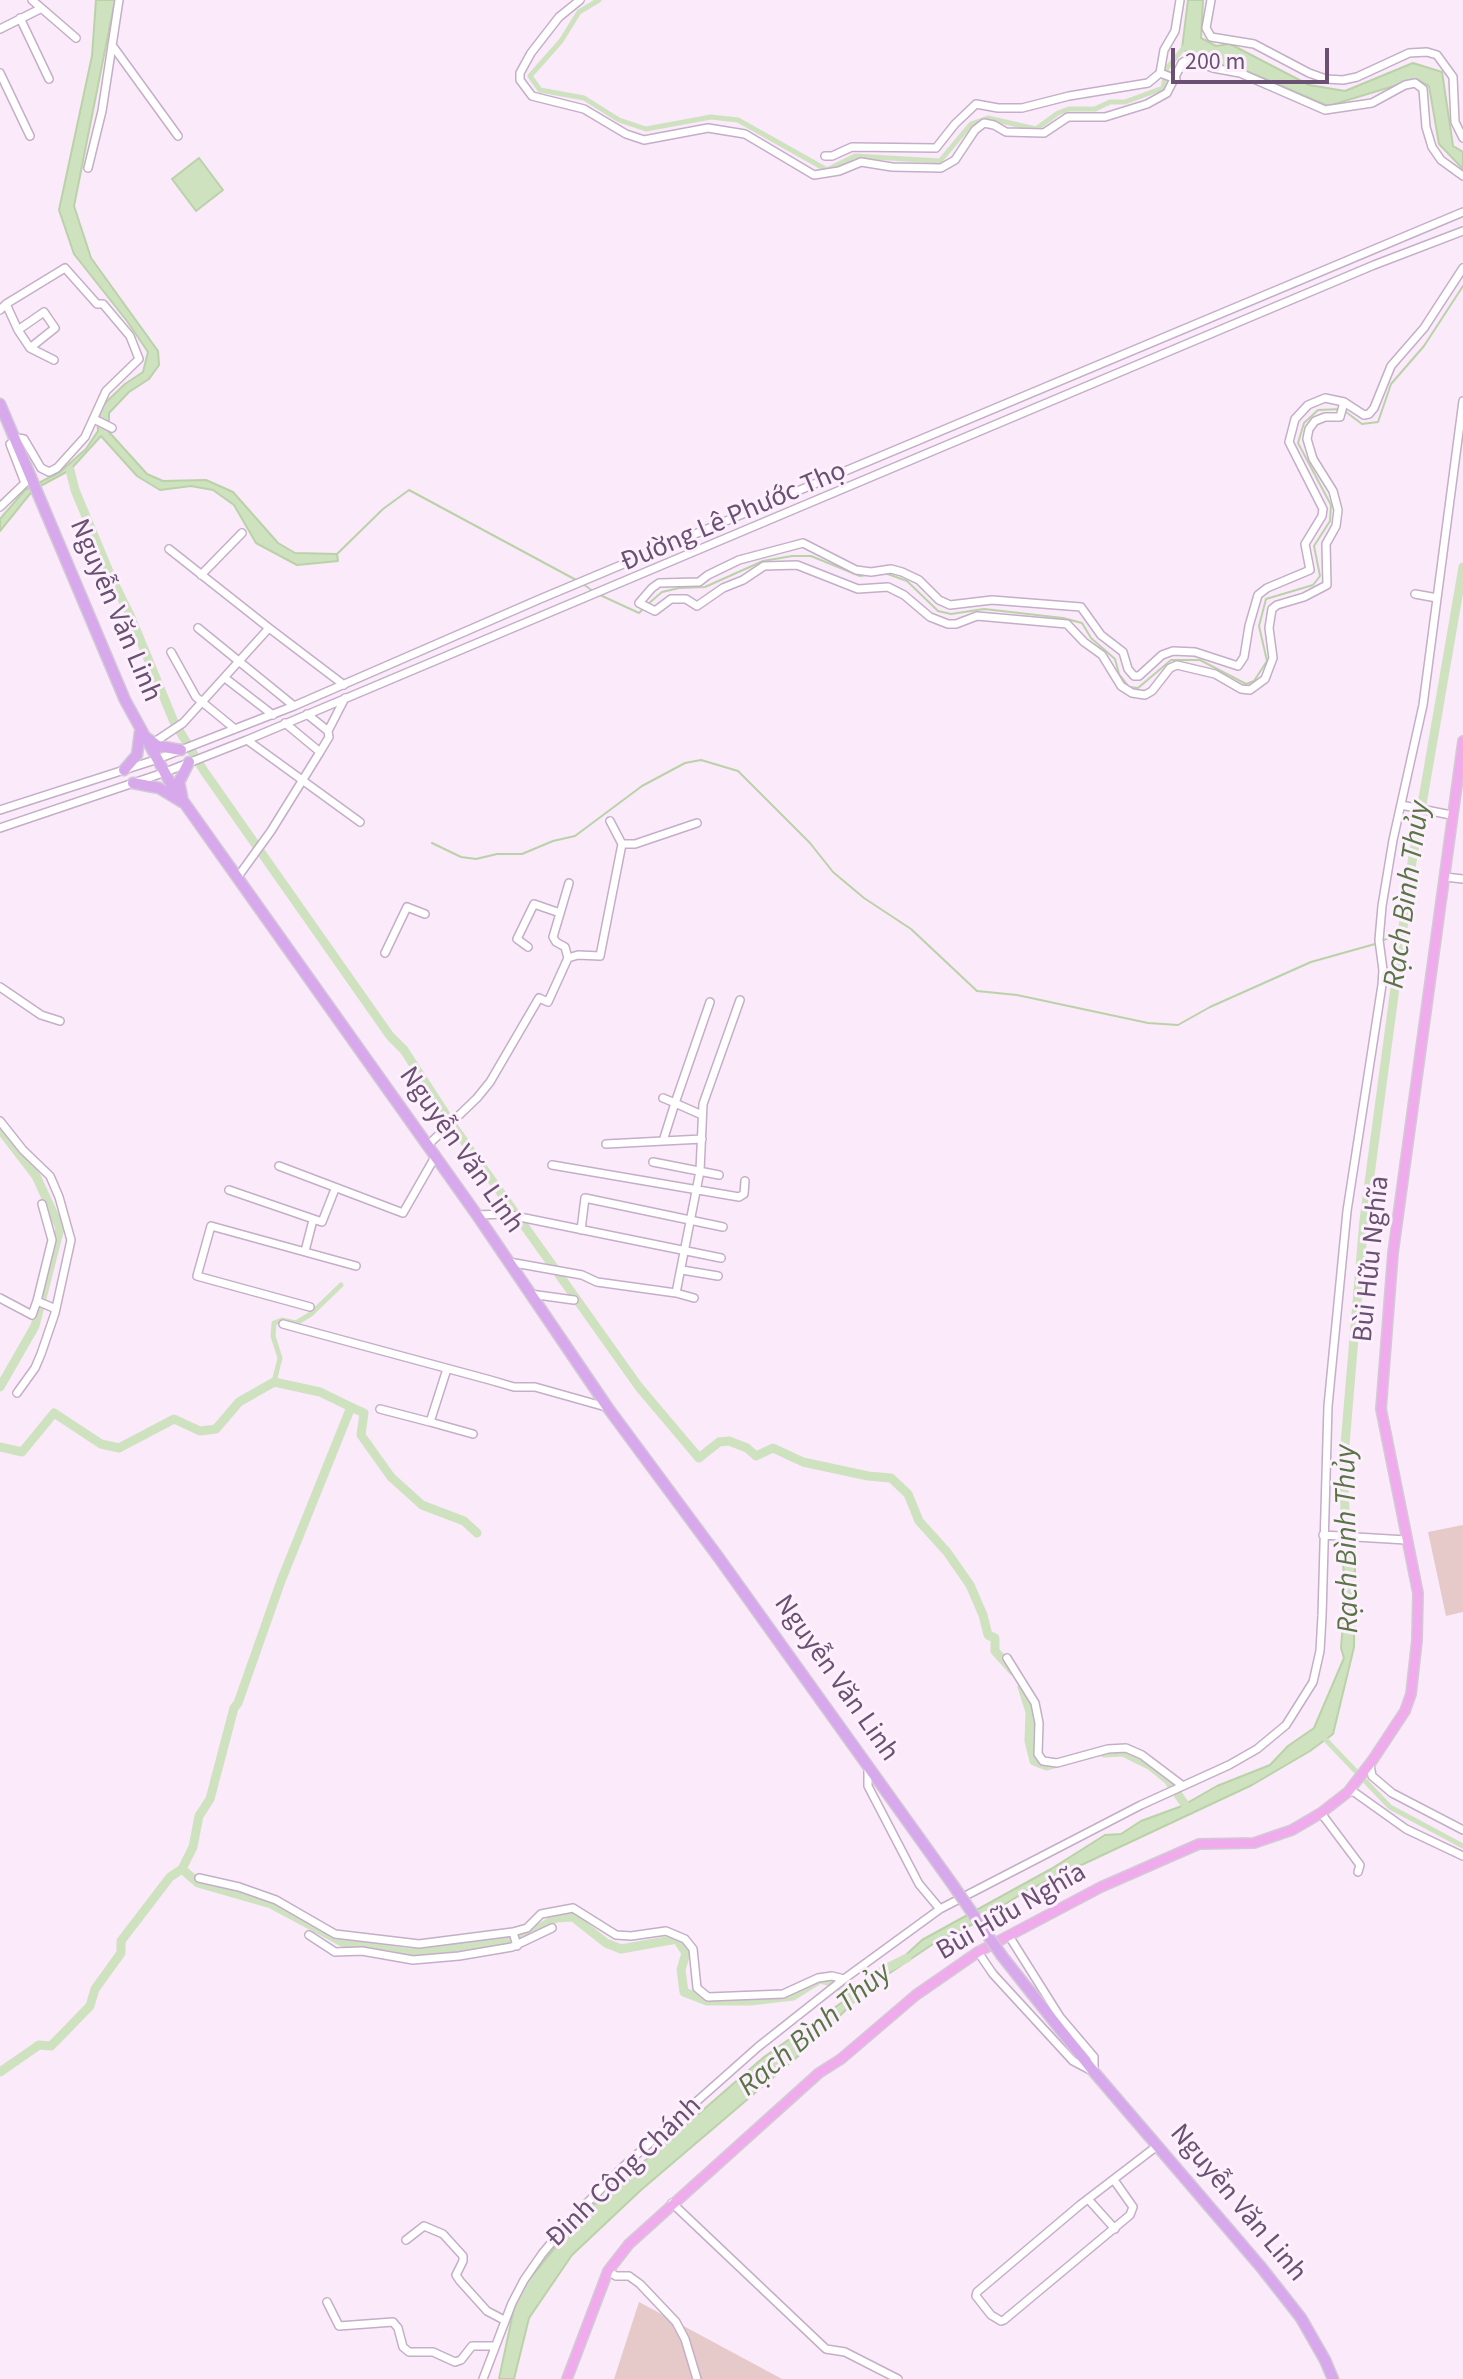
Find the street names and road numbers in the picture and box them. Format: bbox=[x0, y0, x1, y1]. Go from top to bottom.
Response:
street label: Đường Lê Phước Thọ bbox=[616, 455, 852, 581]
street label: Nguyễn Văn Linh bbox=[60, 515, 168, 707]
street label: Nguyễn Văn Linh bbox=[390, 1061, 530, 1241]
street label: Bùi Hữu Nghĩa bbox=[1348, 1174, 1398, 1344]
street label: Nguyễn Văn Linh bbox=[765, 1589, 905, 1769]
street label: Bùi Hữu Nghĩa bbox=[931, 1857, 1093, 1969]
street label: Đinh Công Chánh bbox=[540, 2090, 710, 2256]
street label: Nguyễn Văn Linh bbox=[1161, 2118, 1313, 2290]

